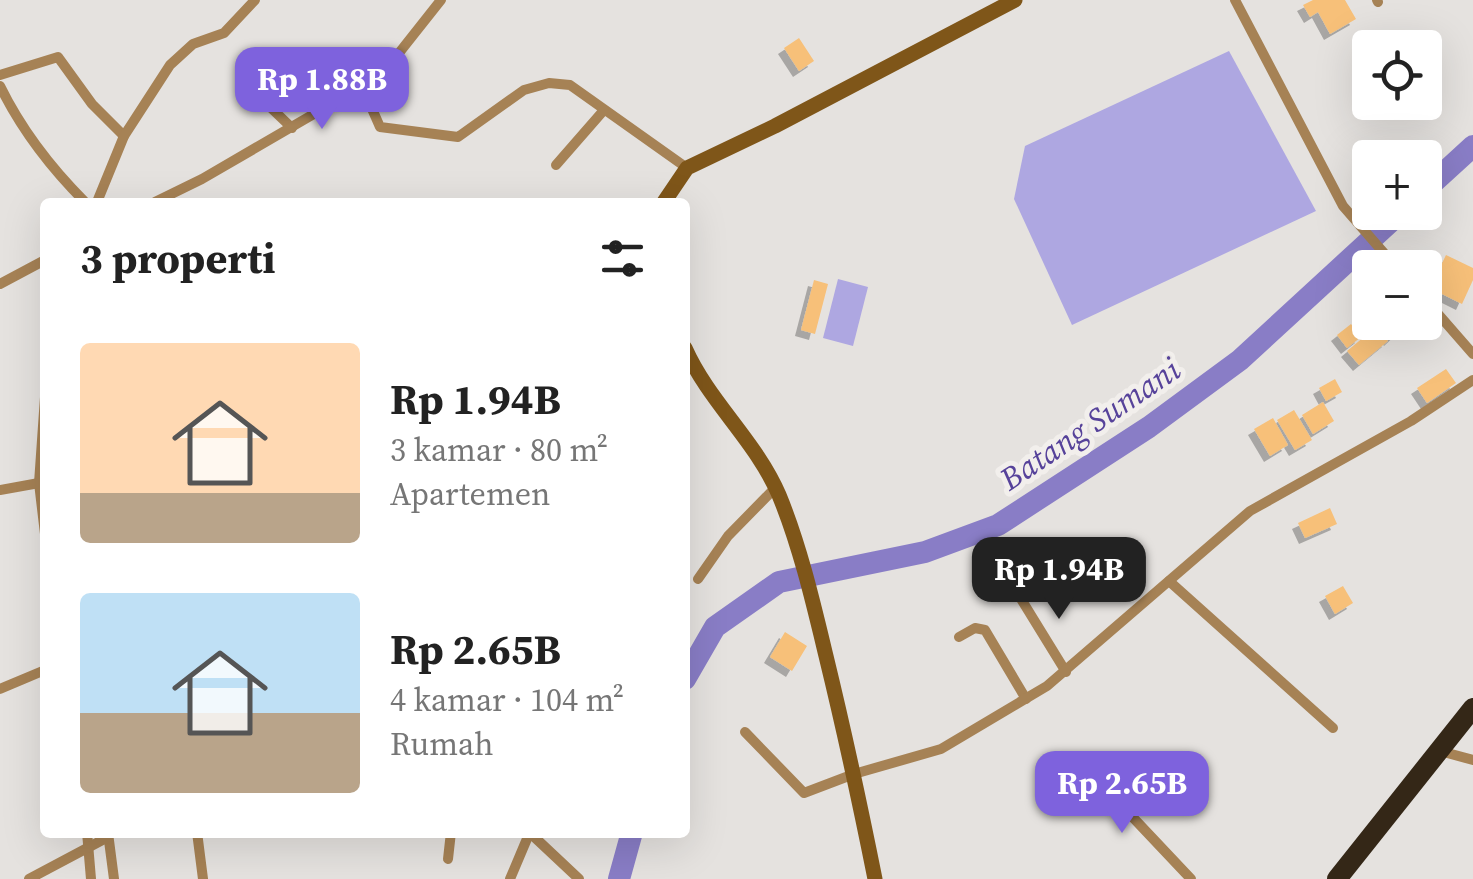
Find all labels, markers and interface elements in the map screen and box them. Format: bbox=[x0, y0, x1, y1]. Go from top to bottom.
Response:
map controls bbox=[1352, 30, 1442, 340]
button: locate bbox=[1352, 30, 1442, 120]
pin: Rp 1.88B bbox=[219, 47, 425, 132]
text: Rp 1.88B bbox=[257, 57, 387, 101]
button: + bbox=[1352, 140, 1442, 230]
text: 3 properti bbox=[80, 229, 275, 287]
icon: filters bbox=[595, 231, 650, 286]
button: − bbox=[1352, 250, 1442, 340]
water label: Batang Sumani bbox=[990, 347, 1189, 501]
text: Rp 1.94B bbox=[390, 370, 561, 428]
icon: home bbox=[160, 383, 280, 503]
text: 3 kamar · 80 m² bbox=[390, 428, 608, 472]
text: Apartemen bbox=[390, 472, 550, 516]
pin: Rp 1.94B bbox=[956, 537, 1162, 622]
text: Rp 1.94B bbox=[994, 547, 1124, 591]
text: Rp 2.65B bbox=[390, 620, 561, 678]
icon: home bbox=[160, 633, 280, 753]
text: 4 kamar · 104 m² bbox=[390, 678, 624, 722]
text: Rumah bbox=[390, 722, 494, 766]
pin: Rp 2.65B bbox=[1019, 751, 1225, 836]
text: Rp 2.65B bbox=[1057, 761, 1187, 805]

